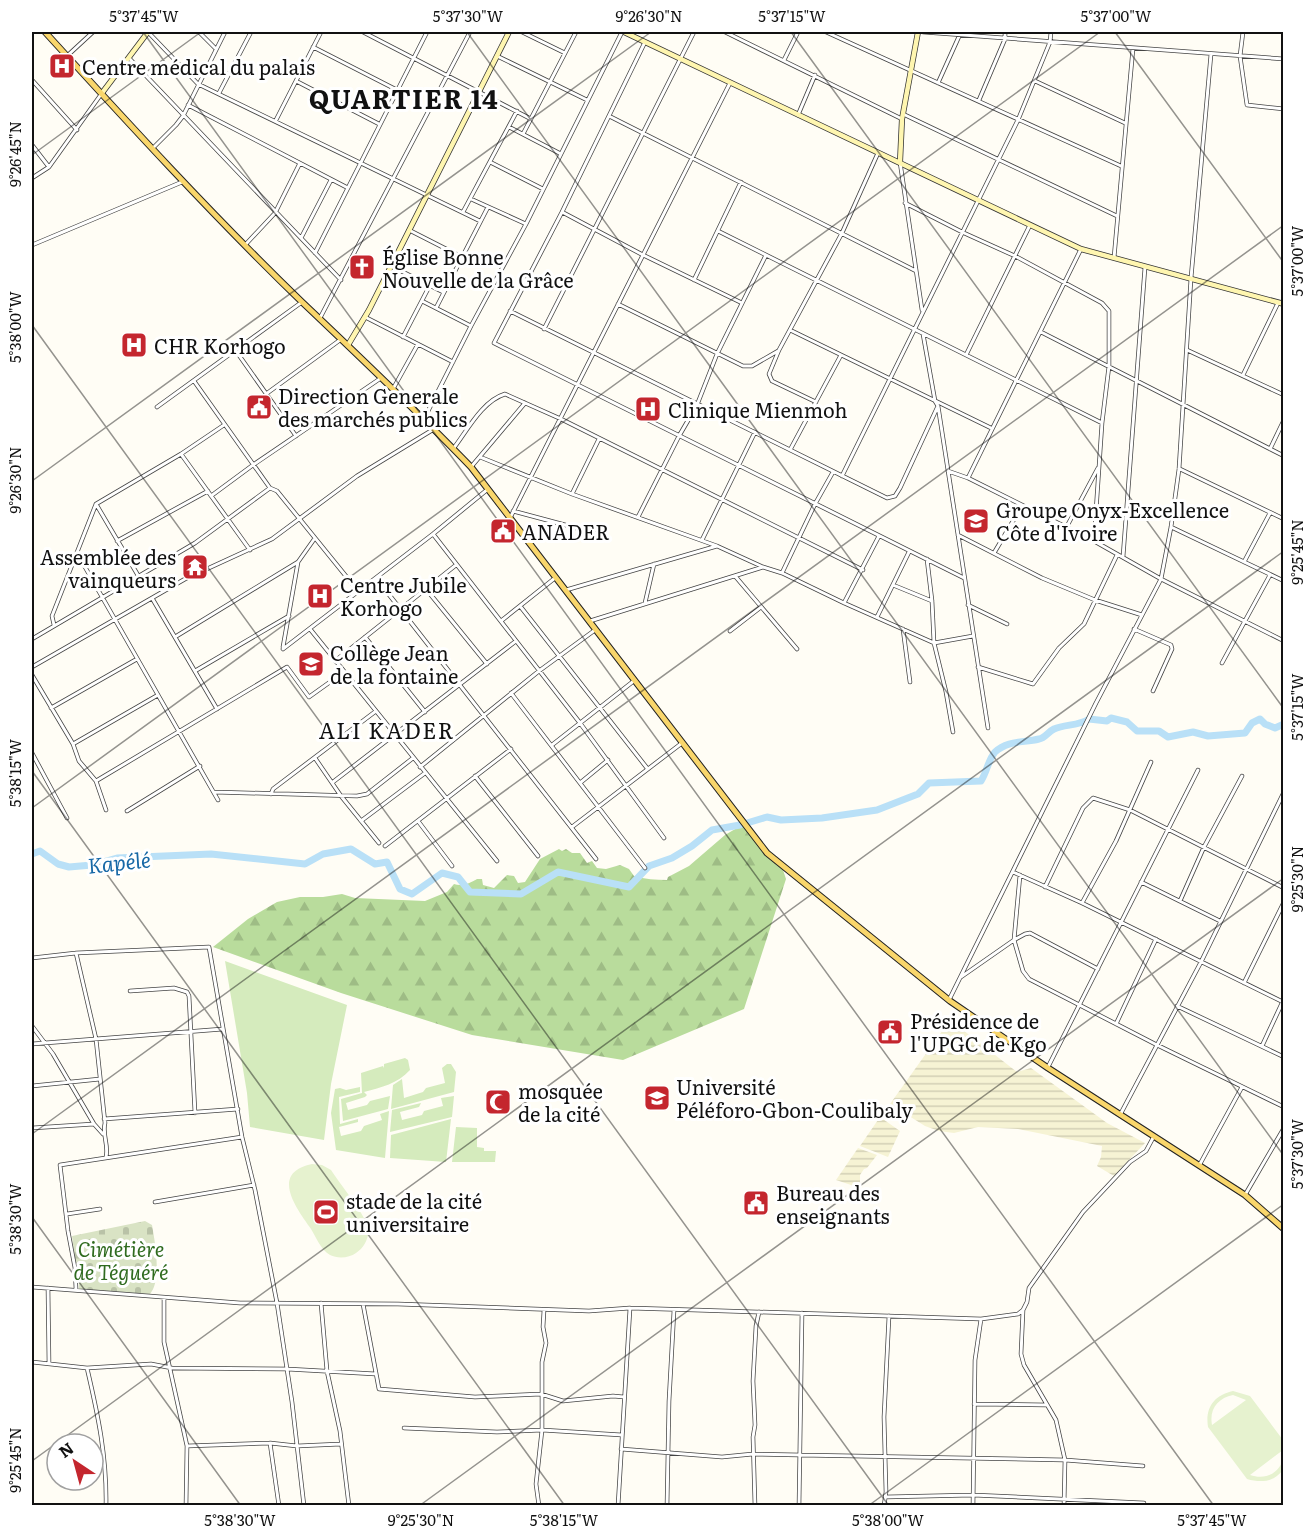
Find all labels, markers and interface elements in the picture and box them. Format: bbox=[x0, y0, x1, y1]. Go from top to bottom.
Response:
text: 5°37'45"W bbox=[109, 4, 179, 27]
text: 5°37'30"W bbox=[433, 4, 504, 27]
text: 9°26'30"N bbox=[615, 4, 683, 27]
text: 5°37'15"W bbox=[758, 4, 826, 27]
text: 5°37'00"W bbox=[1081, 4, 1152, 27]
hospital icon: Centre médical du palais bbox=[47, 51, 77, 81]
place label: Centre médical du palais bbox=[82, 51, 315, 81]
district label: QUARTIER 14 bbox=[309, 78, 499, 117]
text: 9°26'45"N bbox=[3, 121, 26, 187]
text: 5°37'00"W bbox=[1285, 225, 1308, 296]
place label: Église Bonne Nouvelle de la Grâce bbox=[382, 241, 574, 294]
church icon: Église Bonne Nouvelle de la Grâce bbox=[347, 252, 377, 282]
text: 5°38'00"W bbox=[3, 290, 26, 363]
hospital icon: CHR Korhogo bbox=[119, 330, 149, 360]
place label: CHR Korhogo bbox=[154, 330, 286, 360]
place label: Direction Generale des marchés publics bbox=[278, 380, 467, 433]
public building icon: Direction Generale des marchés publics bbox=[244, 392, 274, 422]
hospital icon: Clinique Mienmoh bbox=[633, 394, 663, 424]
place label: Clinique Mienmoh bbox=[668, 394, 848, 424]
text: 9°26'30"N bbox=[3, 446, 26, 514]
place label: Groupe Onyx-Excellence Côte d'Ivoire bbox=[996, 494, 1229, 547]
school or university icon: Groupe Onyx-Excellence Côte d'Ivoire bbox=[961, 506, 991, 536]
public building icon: ANADER bbox=[488, 516, 518, 546]
place label: ANADER bbox=[522, 516, 610, 546]
text: 9°25'45"N bbox=[1285, 519, 1308, 585]
place label: Assemblée des vainqueurs bbox=[40, 541, 176, 594]
temple icon: Assemblée des vainqueurs bbox=[180, 552, 210, 582]
place label: Centre Jubile Korhogo bbox=[340, 569, 467, 622]
hospital icon: Centre Jubile Korhogo bbox=[305, 581, 335, 611]
place label: Collège Jean de la fontaine bbox=[330, 637, 458, 690]
school or university icon: Collège Jean de la fontaine bbox=[296, 649, 326, 679]
text: 5°37'15"W bbox=[1285, 673, 1308, 741]
district label: ALI KADER bbox=[319, 713, 455, 746]
text: 5°38'15"W bbox=[3, 738, 26, 807]
water label: Kapélé bbox=[86, 842, 152, 880]
text: 9°25'30"N bbox=[1285, 846, 1308, 912]
place label: Présidence de l'UPGC de Kgo bbox=[910, 1005, 1047, 1058]
public building icon: Présidence de l'UPGC de Kgo bbox=[875, 1017, 905, 1047]
place label: Université Péléforo-Gbon-Coulibaly bbox=[676, 1071, 913, 1124]
place label: mosquée de la cité bbox=[518, 1075, 603, 1128]
school or university icon: Université Péléforo-Gbon-Coulibaly bbox=[642, 1083, 672, 1113]
mosque icon: mosquée de la cité bbox=[483, 1087, 513, 1117]
text: 5°37'30"W bbox=[1285, 1118, 1308, 1189]
place label: Bureau des enseignants bbox=[776, 1177, 890, 1230]
text: 5°38'30"W bbox=[3, 1183, 26, 1255]
place label: stade de la cité universitaire bbox=[346, 1185, 482, 1238]
public building icon: Bureau des enseignants bbox=[741, 1188, 771, 1218]
sports icon: stade de la cité universitaire bbox=[311, 1197, 341, 1227]
park label: Cimétière de Téguéré bbox=[73, 1233, 169, 1286]
text: 9°25'45"N bbox=[3, 1427, 26, 1493]
north arrow bbox=[45, 1432, 105, 1492]
text: N bbox=[53, 1435, 78, 1463]
text: 5°38'30"W bbox=[204, 1508, 276, 1531]
text: 9°25'30"N bbox=[388, 1508, 454, 1531]
text: 5°38'15"W bbox=[530, 1508, 599, 1531]
text: 5°38'00"W bbox=[852, 1508, 925, 1531]
text: 5°37'45"W bbox=[1177, 1508, 1247, 1531]

